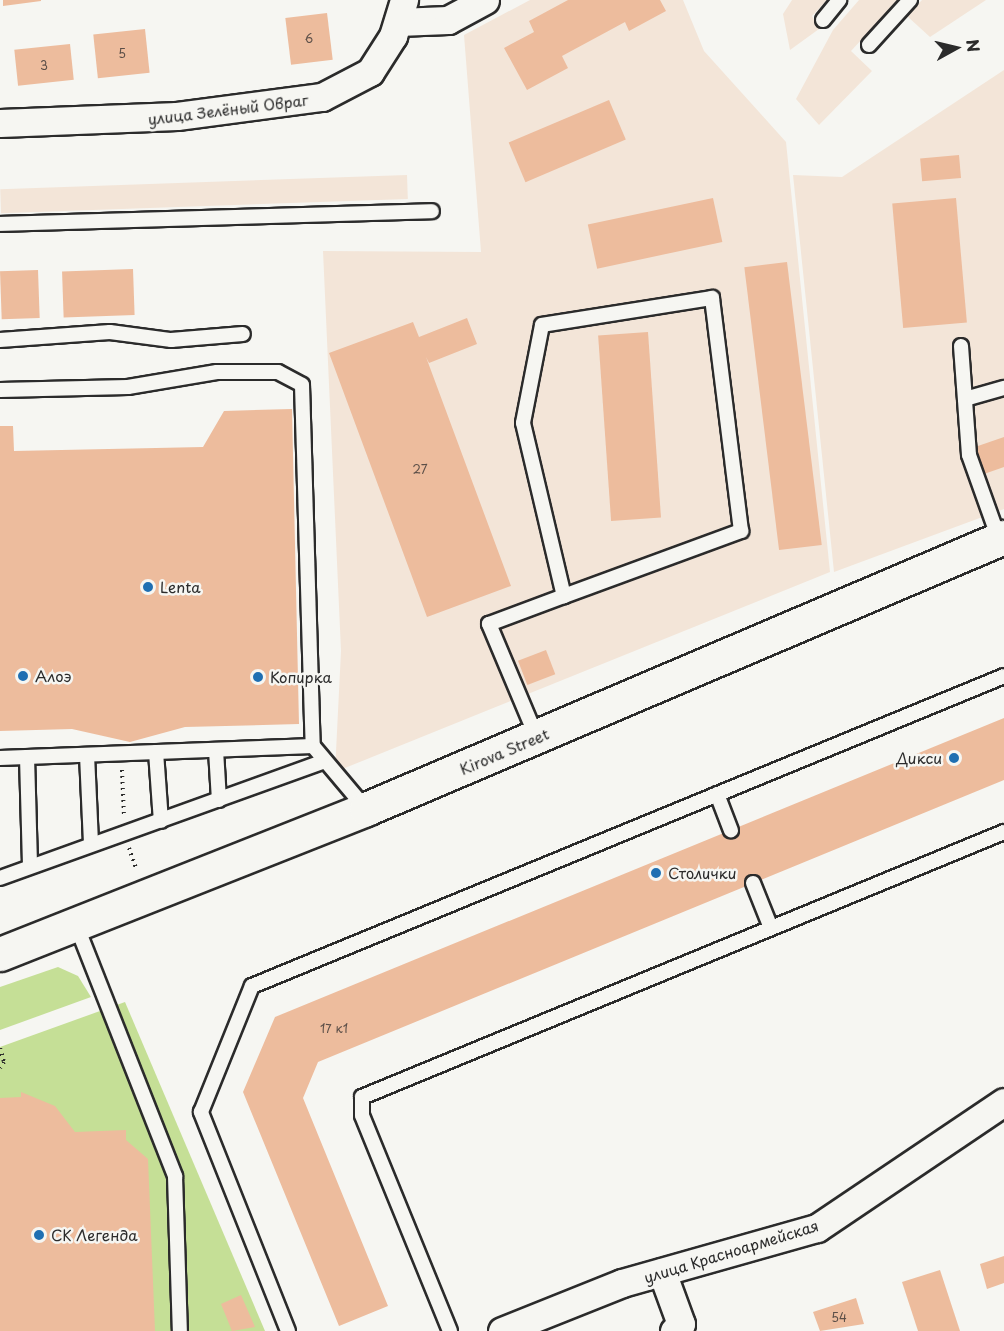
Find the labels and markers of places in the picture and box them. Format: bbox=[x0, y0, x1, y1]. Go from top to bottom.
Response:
place label: Lenta bbox=[160, 578, 201, 596]
marker: Lenta bbox=[141, 580, 155, 594]
place label: Алоэ bbox=[35, 667, 71, 685]
place label: Копирка bbox=[270, 668, 332, 686]
marker: Алоэ bbox=[16, 669, 30, 683]
marker: Копирка bbox=[251, 670, 265, 684]
place label: Дикси bbox=[896, 749, 942, 767]
marker: Дикси bbox=[947, 751, 961, 765]
place label: Столички bbox=[668, 864, 737, 882]
marker: Столички bbox=[649, 866, 663, 880]
place label: СК Легенда bbox=[51, 1226, 139, 1244]
marker: СК Легенда bbox=[32, 1228, 46, 1242]

